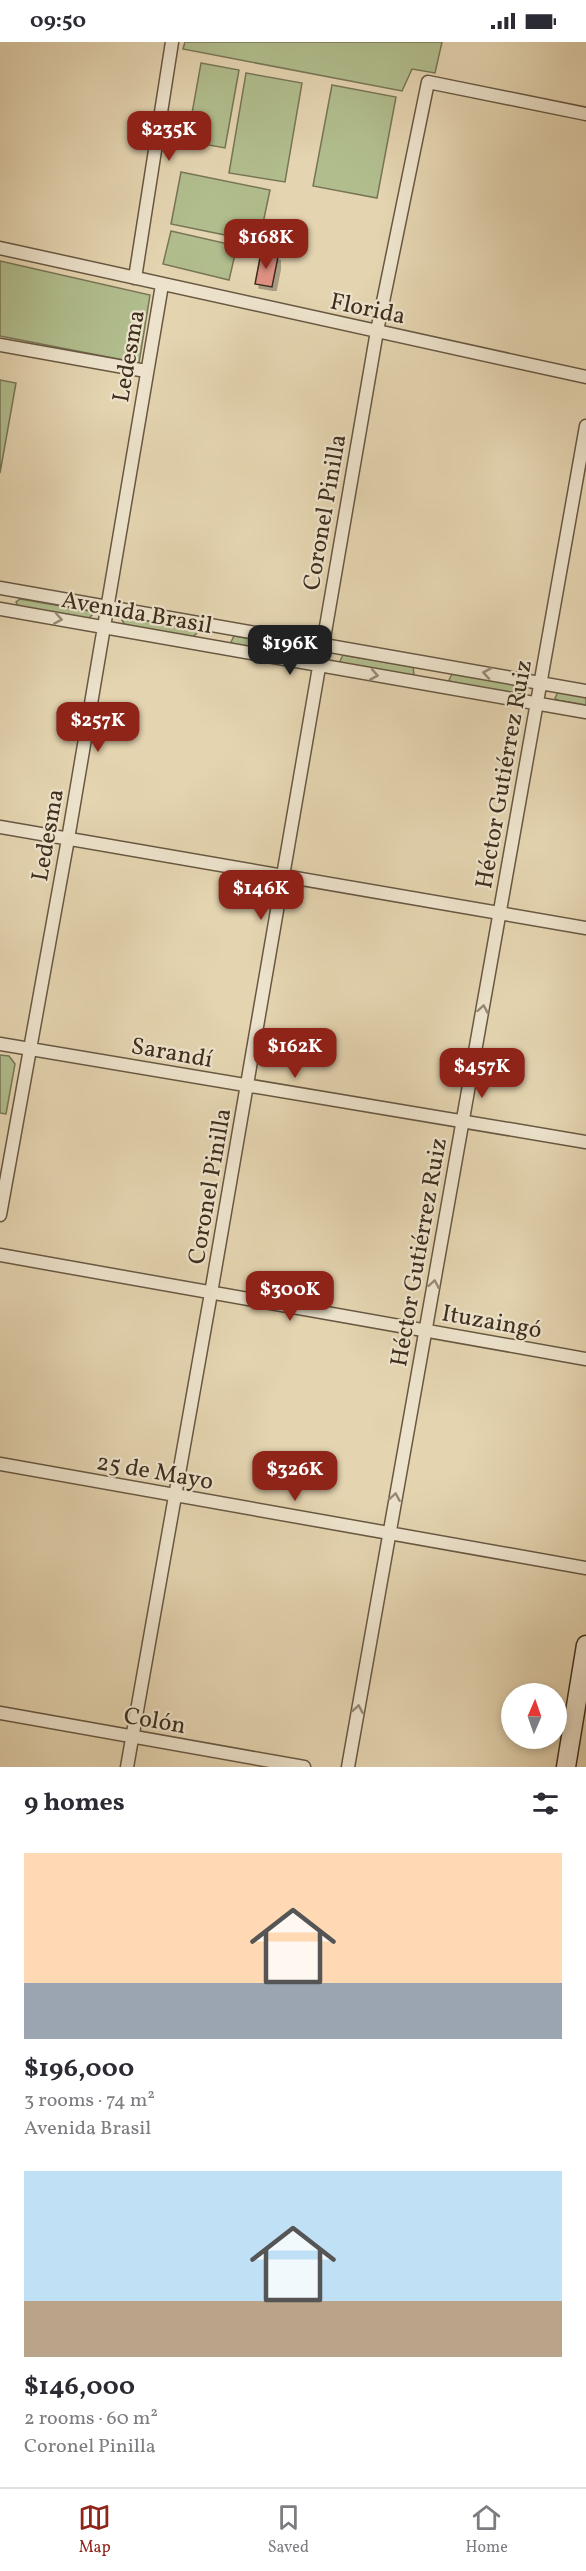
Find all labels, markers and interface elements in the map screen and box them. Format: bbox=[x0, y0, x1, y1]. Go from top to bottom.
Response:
text: 09:50 bbox=[30, 6, 86, 37]
pin: $235K bbox=[127, 111, 211, 162]
text: $235K bbox=[141, 116, 197, 144]
pin: $168K bbox=[224, 219, 308, 270]
text: $168K bbox=[238, 224, 294, 252]
street label: Florida bbox=[327, 285, 408, 335]
street label: Ledesma bbox=[105, 308, 155, 405]
street label: Coronel Pinilla bbox=[296, 432, 356, 593]
street label: Avenida Brasil bbox=[58, 584, 215, 644]
one-way arrow bbox=[53, 613, 62, 625]
pin: $196K bbox=[248, 625, 332, 676]
text: $196K bbox=[262, 630, 318, 658]
street label: Héctor Gutiérrez Ruiz bbox=[468, 657, 542, 891]
one-way arrow bbox=[482, 667, 492, 680]
one-way arrow bbox=[368, 668, 378, 681]
pin: $257K bbox=[56, 702, 140, 753]
text: $257K bbox=[70, 707, 126, 735]
street label: Ledesma bbox=[24, 787, 74, 884]
pin: $146K bbox=[219, 870, 303, 921]
text: $146K bbox=[233, 875, 289, 903]
one-way arrow bbox=[476, 1005, 489, 1015]
pin: $162K bbox=[253, 1028, 337, 1079]
street label: Sarandí bbox=[128, 1030, 215, 1078]
text: $162K bbox=[267, 1033, 323, 1061]
pin: $457K bbox=[440, 1048, 524, 1099]
text: $457K bbox=[454, 1053, 510, 1081]
street label: Coronel Pinilla bbox=[181, 1106, 241, 1267]
street label: Héctor Gutiérrez Ruiz bbox=[383, 1135, 457, 1369]
pin: $300K bbox=[248, 1271, 332, 1322]
text: $300K bbox=[260, 1276, 320, 1304]
one-way arrow bbox=[427, 1279, 439, 1289]
street label: Ituzaingó bbox=[439, 1297, 544, 1348]
street label: 25 de Mayo bbox=[94, 1446, 216, 1500]
pin: $326K bbox=[253, 1451, 337, 1502]
text: $326K bbox=[266, 1456, 324, 1484]
one-way arrow bbox=[389, 1492, 401, 1501]
north arrow bbox=[501, 1683, 567, 1749]
map controls bbox=[501, 1683, 567, 1749]
street label: Colón bbox=[121, 1700, 188, 1744]
one-way arrow bbox=[351, 1705, 364, 1715]
text: 9 homes bbox=[24, 1785, 125, 1821]
icon: filters bbox=[529, 1787, 562, 1820]
icon: home bbox=[239, 1892, 347, 2000]
text: $196,000 bbox=[24, 2051, 134, 2087]
text: 3 rooms · 74 m² bbox=[24, 2087, 155, 2115]
text: Avenida Brasil bbox=[24, 2115, 151, 2143]
icon: home bbox=[239, 2210, 347, 2318]
text: $146,000 bbox=[24, 2369, 135, 2405]
text: 2 rooms · 60 m² bbox=[24, 2405, 158, 2433]
text: Coronel Pinilla bbox=[24, 2433, 156, 2461]
tab: Map bbox=[78, 2501, 111, 2559]
tab: Saved bbox=[268, 2501, 309, 2559]
tab: Home bbox=[465, 2501, 508, 2559]

